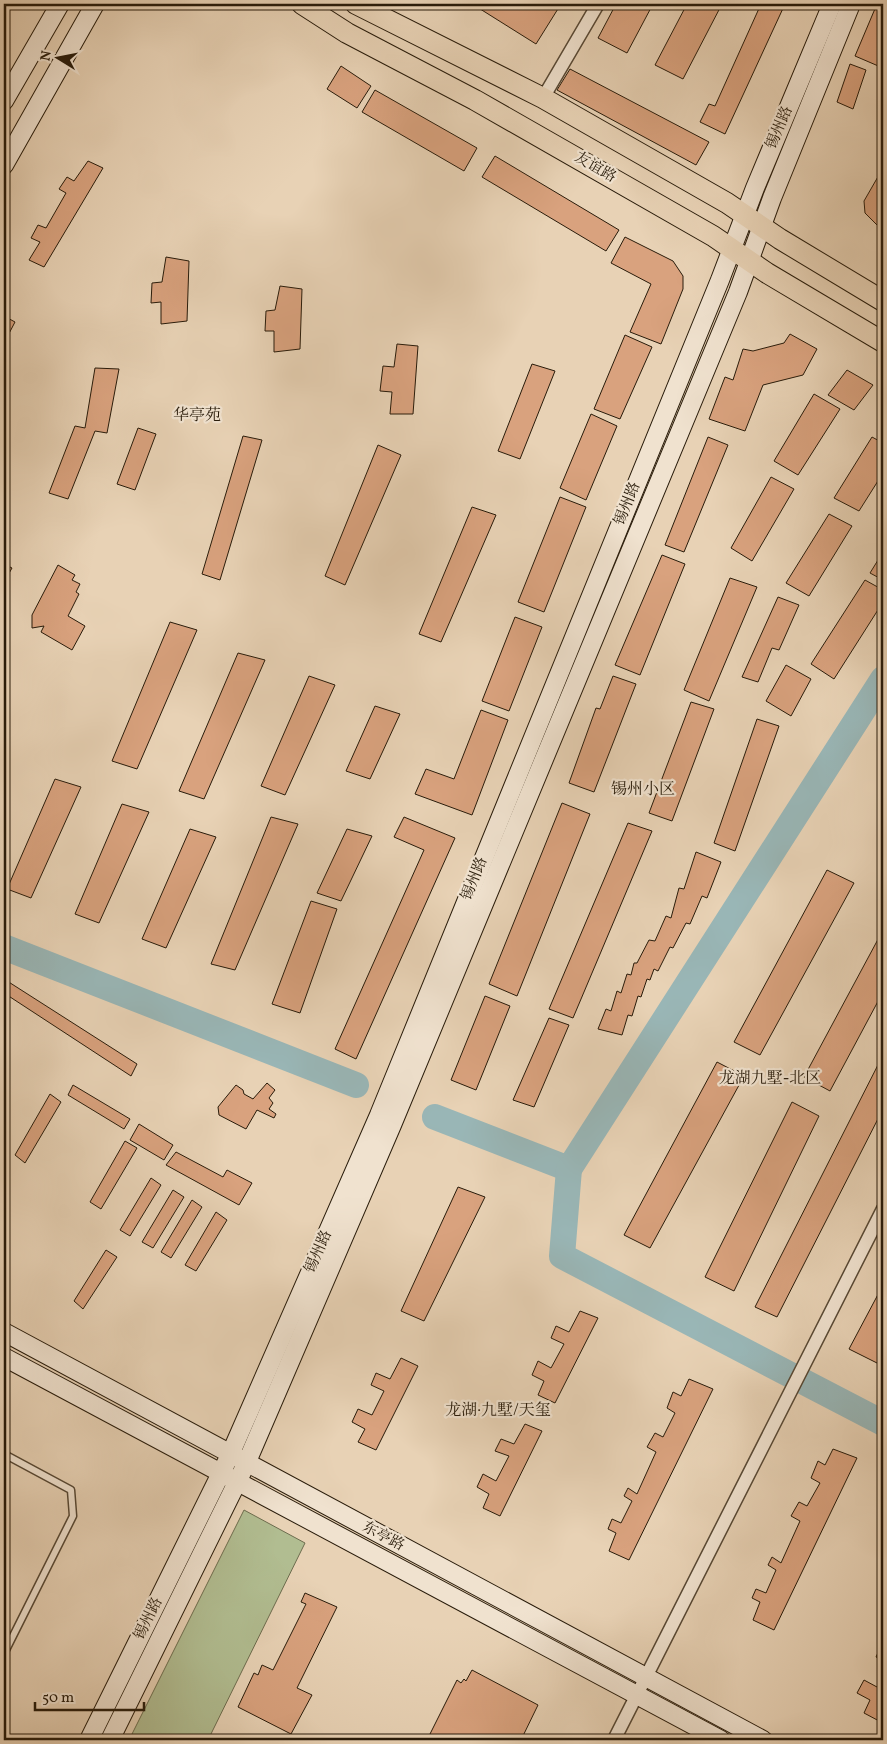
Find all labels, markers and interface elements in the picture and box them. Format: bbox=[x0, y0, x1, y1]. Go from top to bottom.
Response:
north arrow bbox=[32, 32, 82, 82]
text: N bbox=[36, 49, 57, 63]
street label: 锡州路 bbox=[762, 103, 798, 153]
street label: 友谊路 bbox=[570, 148, 620, 188]
district label: 华亭苑 bbox=[173, 405, 221, 427]
street label: 锡州路 bbox=[610, 479, 646, 529]
district label: 锡州小区 bbox=[611, 779, 675, 801]
street label: 锡州路 bbox=[457, 854, 493, 904]
district label: 龙湖九墅-北区 bbox=[719, 1068, 821, 1090]
street label: 锡州路 bbox=[300, 1227, 338, 1277]
district label: 龙湖·九墅/天玺 bbox=[445, 1400, 551, 1422]
street label: 东亭路 bbox=[358, 1517, 408, 1557]
street label: 锡州路 bbox=[130, 1594, 168, 1644]
scale bar bbox=[35, 1679, 144, 1711]
text: 50 m bbox=[42, 1688, 74, 1709]

